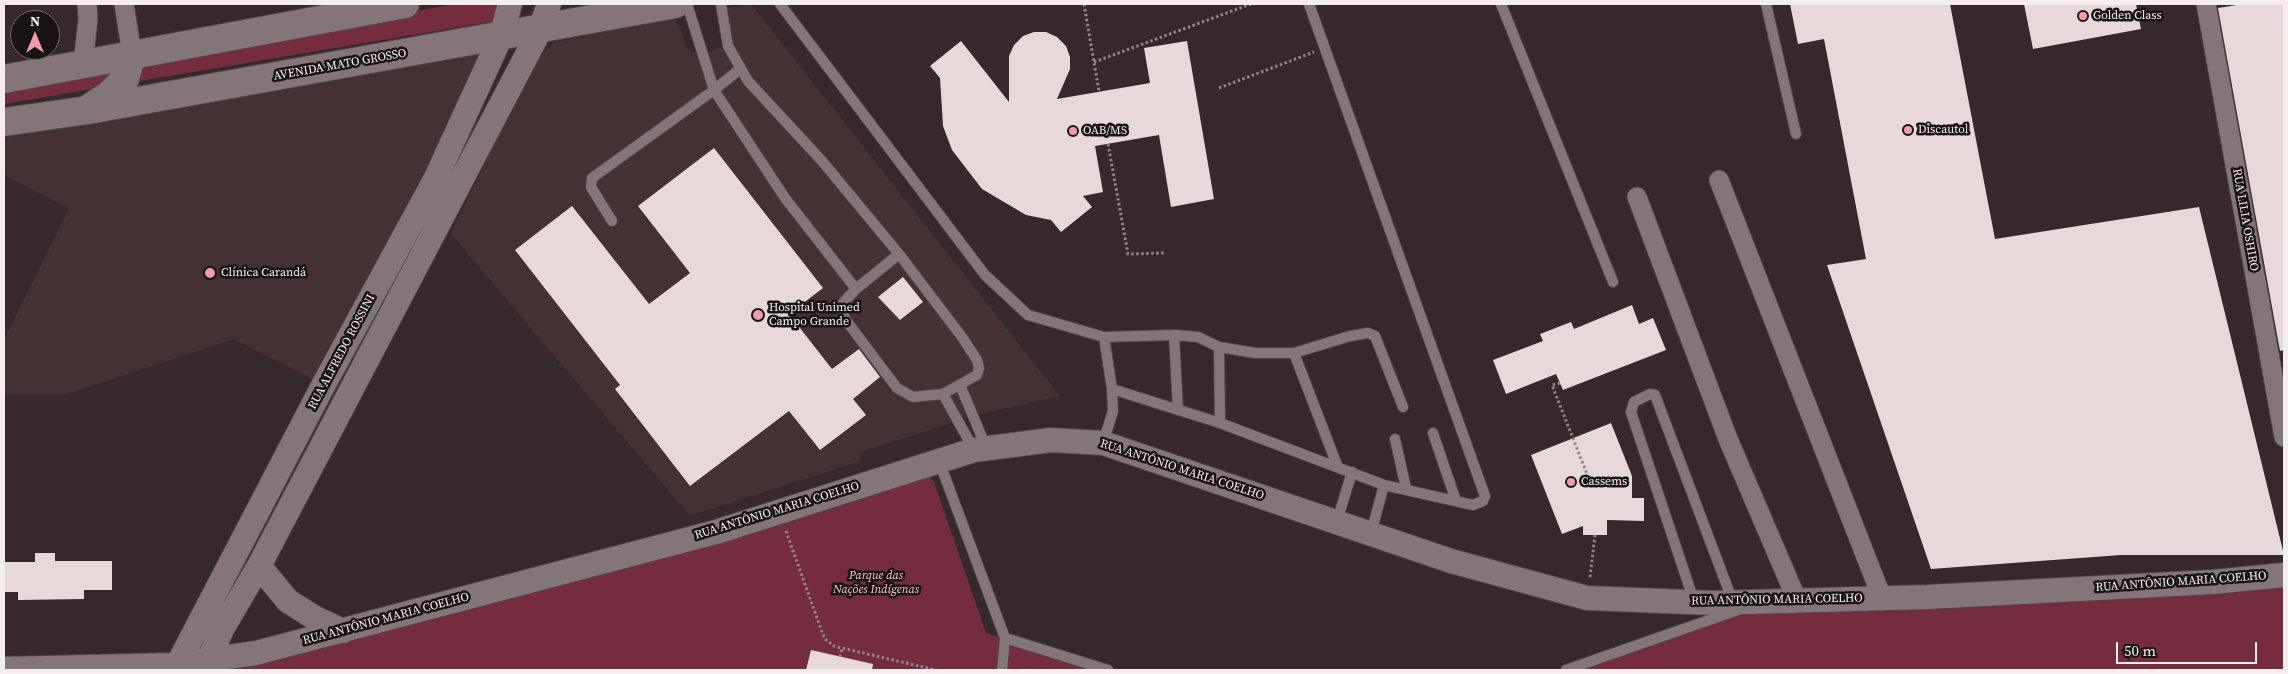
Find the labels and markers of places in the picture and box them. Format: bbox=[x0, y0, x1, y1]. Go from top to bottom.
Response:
place label: Golden Class bbox=[2093, 9, 2162, 23]
marker: Golden Class bbox=[2077, 10, 2089, 22]
place label: Discautol bbox=[1918, 123, 1968, 137]
place label: OAB/MS bbox=[1083, 124, 1127, 138]
marker: Discautol bbox=[1902, 124, 1914, 136]
marker: OAB/MS bbox=[1067, 125, 1079, 137]
marker: Clínica Carandá bbox=[203, 266, 217, 280]
place label: Clínica Carandá bbox=[221, 266, 306, 280]
place label: Hospital Unimed Campo Grande bbox=[769, 301, 860, 329]
marker: Hospital Unimed Campo Grande bbox=[751, 308, 765, 322]
place label: Cassems bbox=[1581, 475, 1627, 489]
marker: Cassems bbox=[1565, 476, 1577, 488]

